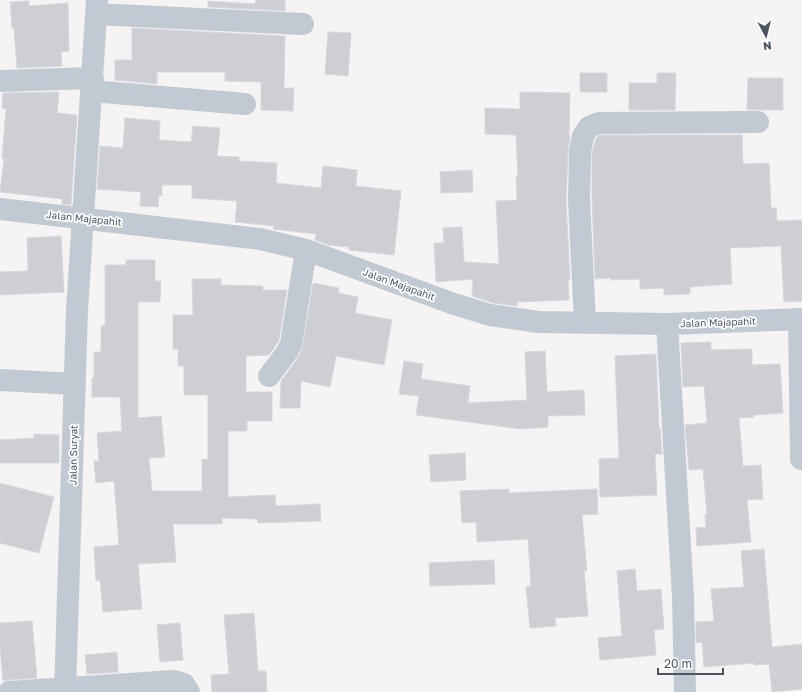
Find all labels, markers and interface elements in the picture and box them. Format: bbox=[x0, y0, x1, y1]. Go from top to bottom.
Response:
north arrow bbox=[746, 16, 786, 56]
text: N bbox=[762, 39, 772, 53]
street label: Jalan Majapahit bbox=[46, 208, 122, 228]
street label: Jalan Majapahit bbox=[361, 265, 437, 303]
street label: Jalan Majapahit bbox=[680, 315, 756, 329]
street label: Jalan Suryat bbox=[66, 425, 80, 485]
scale bar bbox=[658, 650, 723, 676]
text: 20 m bbox=[664, 656, 692, 671]

